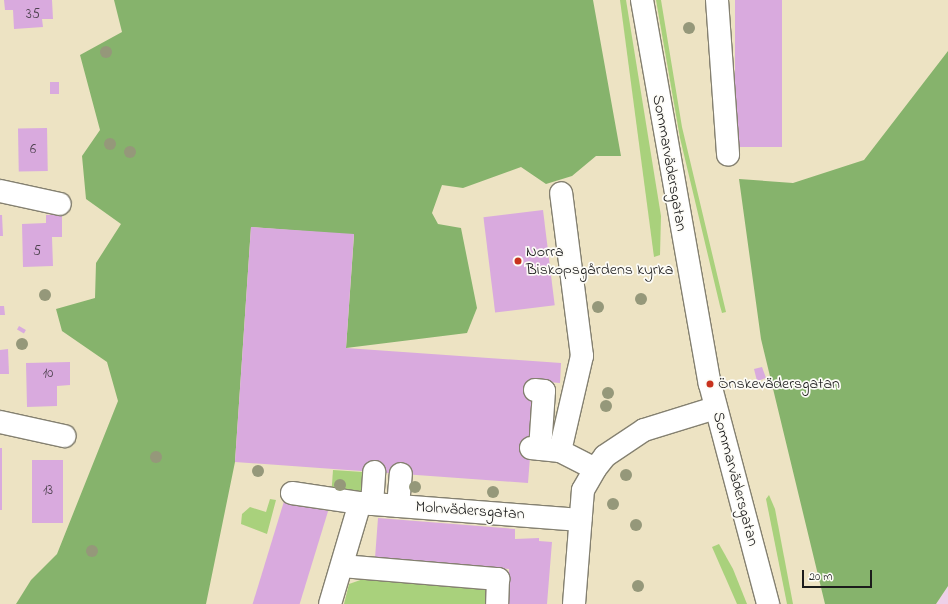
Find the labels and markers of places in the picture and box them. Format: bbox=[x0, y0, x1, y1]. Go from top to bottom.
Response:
place label: Norra Biskopsgårdens kyrka bbox=[526, 242, 673, 280]
marker: Norra Biskopsgårdens kyrka bbox=[513, 256, 523, 266]
place label: Önskevädersgatan bbox=[718, 374, 840, 394]
marker: Önskevädersgatan bbox=[705, 379, 715, 389]

